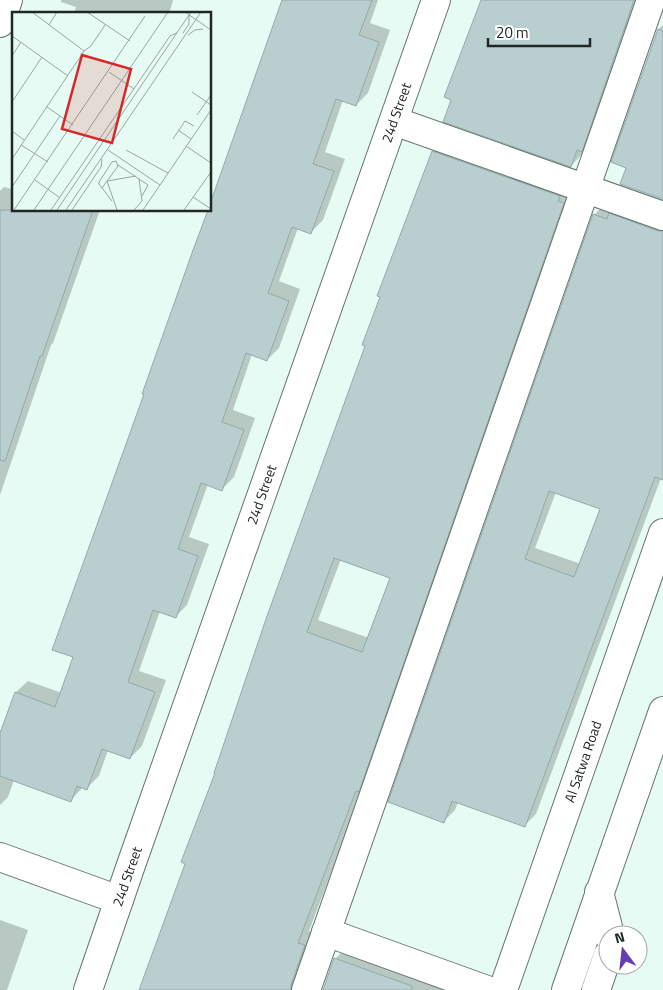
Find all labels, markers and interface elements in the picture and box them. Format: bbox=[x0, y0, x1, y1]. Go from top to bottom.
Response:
inset map bbox=[12, 12, 211, 211]
scale bar bbox=[488, 15, 590, 47]
text: 20 m bbox=[496, 21, 529, 44]
street label: 24d Street bbox=[376, 79, 416, 145]
street label: 24d Street bbox=[241, 461, 281, 527]
street label: Al Satwa Road bbox=[558, 718, 606, 805]
street label: 24d Street bbox=[106, 843, 147, 909]
north arrow bbox=[598, 925, 648, 975]
text: N bbox=[612, 926, 627, 948]

